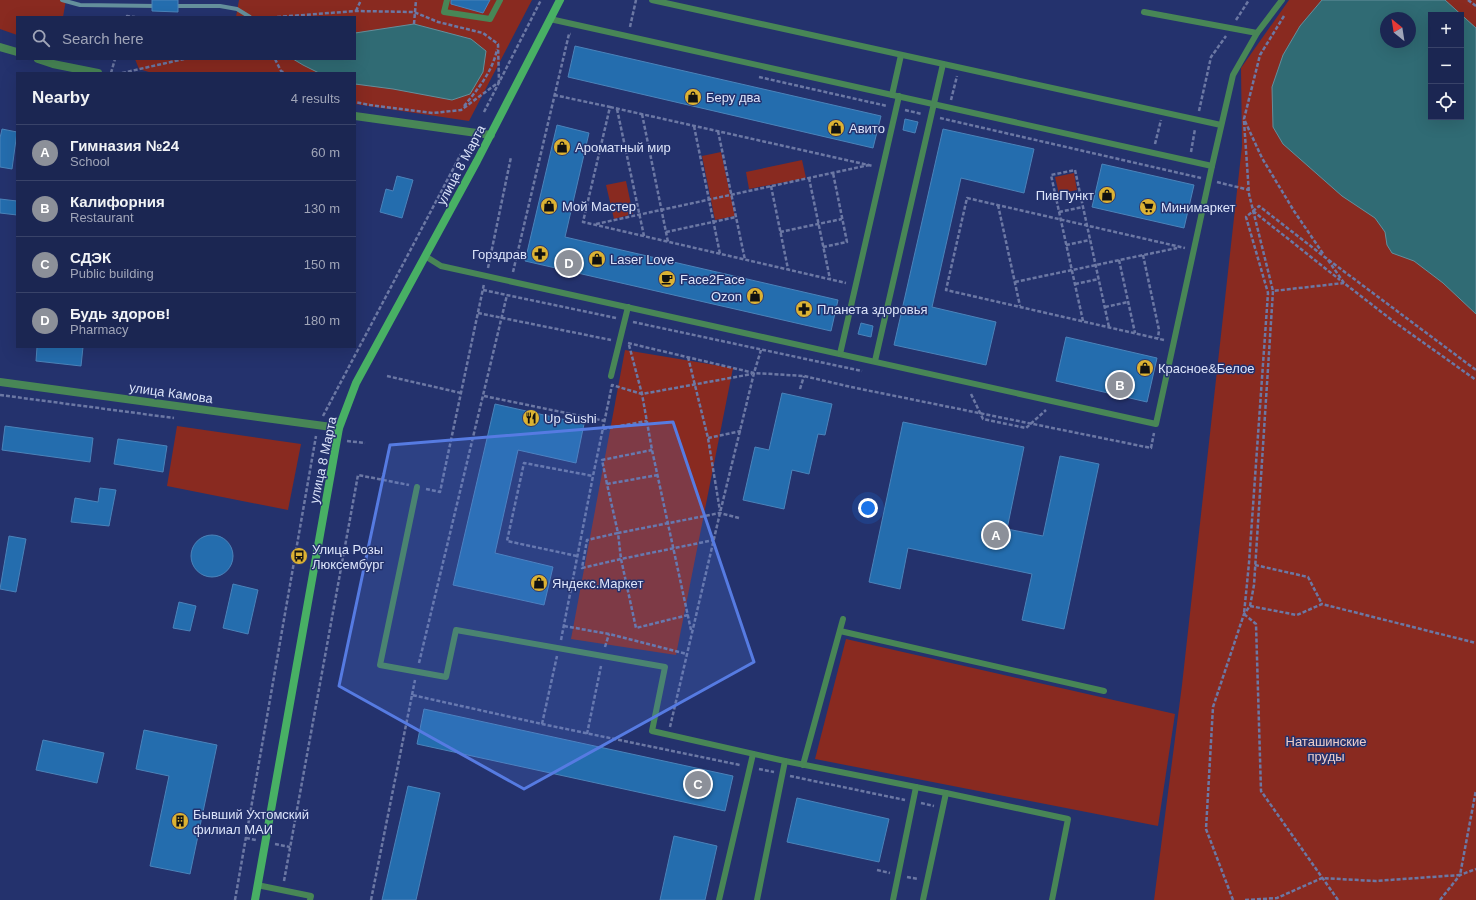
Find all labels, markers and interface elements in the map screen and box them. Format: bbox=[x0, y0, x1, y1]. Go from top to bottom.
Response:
north arrow bbox=[1380, 12, 1416, 48]
map controls bbox=[1428, 12, 1464, 120]
button: + bbox=[1428, 12, 1464, 48]
search box bbox=[16, 16, 356, 60]
icon: search bbox=[30, 27, 52, 49]
text: Search here bbox=[62, 30, 144, 47]
button: − bbox=[1428, 48, 1464, 84]
button: locate bbox=[1428, 84, 1464, 120]
shop icon: Беру два bbox=[683, 87, 703, 107]
text: Nearby bbox=[32, 88, 90, 107]
place label: Беру два bbox=[706, 90, 761, 105]
text: 4 results bbox=[291, 91, 340, 106]
shop icon: Авито bbox=[826, 118, 846, 138]
place label: Авито bbox=[849, 121, 885, 136]
street label: улица 8 Марта bbox=[434, 122, 489, 208]
text: Гимназия №24 bbox=[70, 137, 179, 154]
shop icon: Ароматный мир bbox=[552, 137, 572, 157]
place label: Ароматный мир bbox=[575, 140, 671, 155]
text: A bbox=[40, 145, 50, 160]
text: 60 m bbox=[311, 145, 340, 160]
text: School bbox=[70, 154, 110, 169]
shop icon: ПивПункт bbox=[1097, 185, 1117, 205]
place label: ПивПункт bbox=[1036, 188, 1094, 203]
text: Калифорния bbox=[70, 193, 165, 210]
shop icon: Мой Мастер bbox=[539, 196, 559, 216]
supermarket icon: Минимаркет bbox=[1138, 197, 1158, 217]
place label: Мой Мастер bbox=[562, 199, 636, 214]
place label: Минимаркет bbox=[1161, 200, 1236, 215]
text: B bbox=[40, 201, 50, 216]
text: 130 m bbox=[304, 201, 340, 216]
text: Restaurant bbox=[70, 210, 134, 225]
pharmacy icon: Горздрав bbox=[530, 244, 550, 264]
place label: Горздрав bbox=[472, 247, 527, 262]
pin: D bbox=[556, 248, 582, 278]
text: СДЭК bbox=[70, 249, 111, 266]
shop icon: Laser Love bbox=[587, 249, 607, 269]
place label: Laser Love bbox=[610, 252, 674, 267]
text: C bbox=[40, 257, 50, 272]
text: 150 m bbox=[304, 257, 340, 272]
text: Public building bbox=[70, 266, 154, 281]
cafe icon: Face2Face bbox=[657, 269, 677, 289]
place label: Face2Face bbox=[680, 272, 745, 287]
shop icon: Ozon bbox=[745, 286, 765, 306]
place label: Ozon bbox=[711, 289, 742, 304]
pharmacy icon: Планета здоровья bbox=[794, 299, 814, 319]
place label: Планета здоровья bbox=[817, 302, 927, 317]
text: Будь здоров! bbox=[70, 305, 170, 322]
text: D bbox=[40, 313, 50, 328]
text: 180 m bbox=[304, 313, 340, 328]
text: Pharmacy bbox=[70, 322, 129, 337]
shop icon: Красное&Белое bbox=[1135, 358, 1155, 378]
place label: Красное&Белое bbox=[1158, 361, 1254, 376]
pin: B bbox=[1107, 370, 1133, 400]
street label: улица Камова bbox=[128, 380, 215, 406]
restaurant icon: Up Sushi bbox=[521, 408, 541, 428]
place label: Up Sushi bbox=[544, 411, 597, 426]
street label: улица 8 Марта bbox=[306, 414, 340, 505]
your location bbox=[858, 498, 878, 518]
pin: A bbox=[983, 520, 1009, 550]
place label: Улица Розы Люксембург bbox=[312, 542, 384, 572]
bus stop icon: Улица Розы Люксембург bbox=[289, 546, 309, 566]
shop icon: Яндекс.Маркет bbox=[529, 573, 549, 593]
place label: Яндекс.Маркет bbox=[552, 576, 643, 591]
park label: Наташинские пруды bbox=[1286, 734, 1366, 764]
pin: C bbox=[685, 769, 711, 799]
place label: Бывший Ухтомский филиал МАИ bbox=[193, 807, 309, 837]
building icon: Бывший Ухтомский филиал МАИ bbox=[170, 811, 190, 831]

